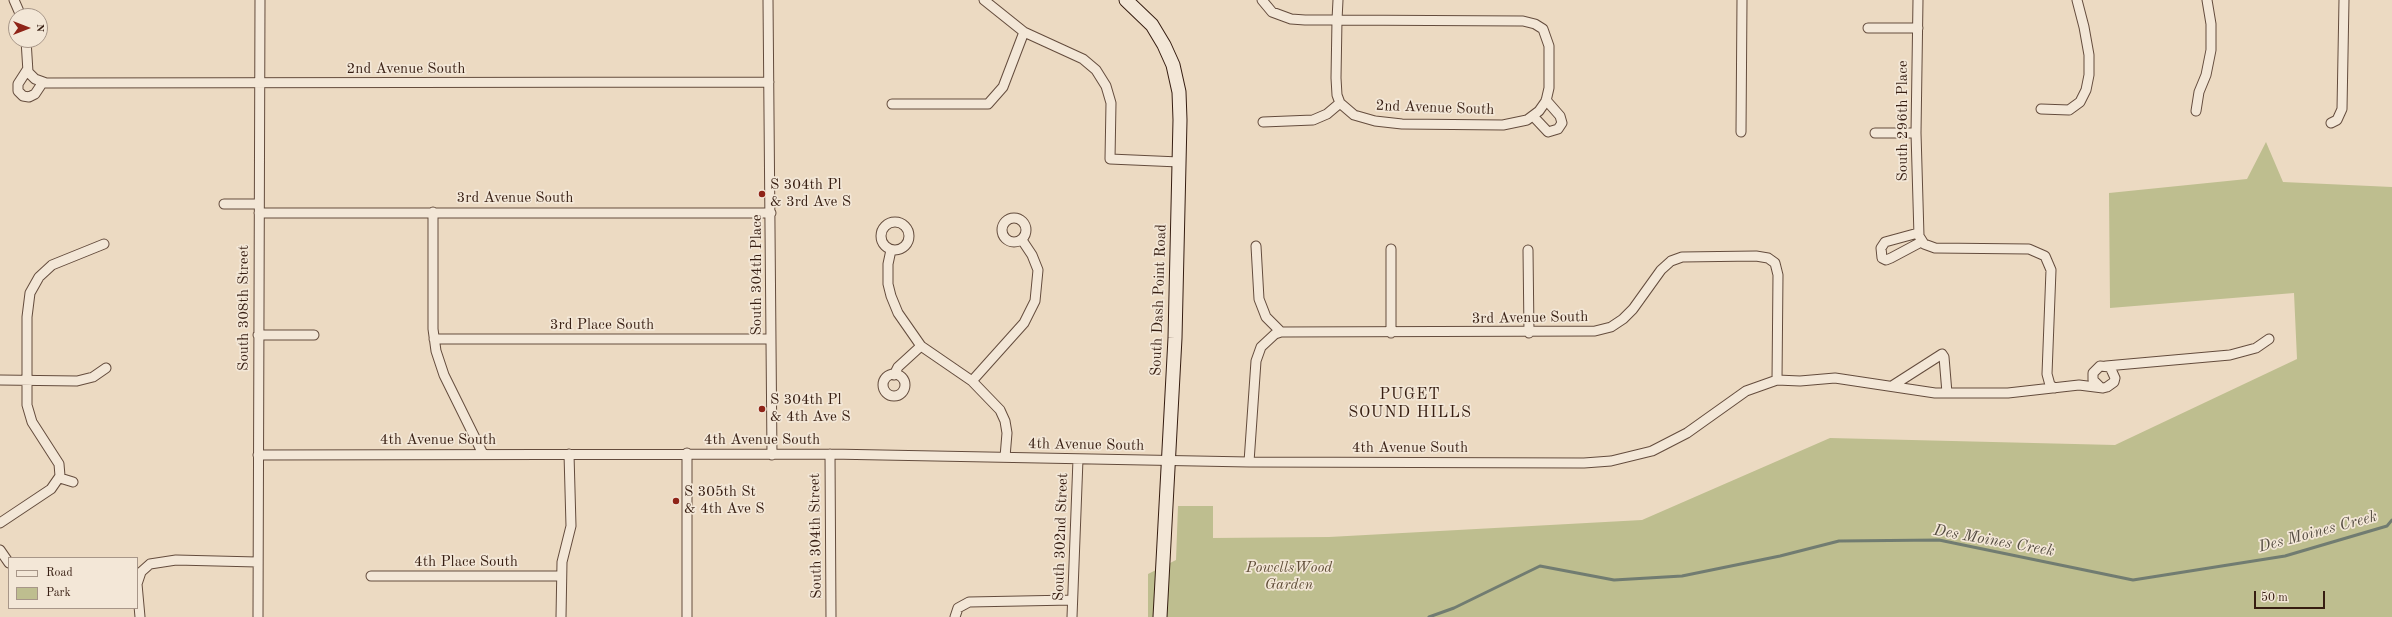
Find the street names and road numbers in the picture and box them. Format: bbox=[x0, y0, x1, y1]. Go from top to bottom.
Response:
street label: 2nd Avenue South bbox=[347, 60, 465, 78]
street label: South 296th Place bbox=[1894, 60, 1912, 182]
street label: 2nd Avenue South bbox=[1375, 97, 1495, 119]
street label: 3rd Avenue South bbox=[457, 189, 573, 207]
street label: South 304th Place bbox=[748, 214, 766, 336]
street label: South Dash Point Road bbox=[1147, 224, 1171, 376]
street label: South 308th Street bbox=[235, 245, 253, 371]
street label: 3rd Avenue South bbox=[1471, 308, 1589, 328]
street label: 3rd Place South bbox=[550, 316, 654, 334]
street label: 4th Avenue South bbox=[380, 431, 496, 449]
street label: 4th Avenue South bbox=[704, 431, 820, 449]
street label: 4th Avenue South bbox=[1028, 435, 1144, 455]
street label: 4th Avenue South bbox=[1352, 439, 1468, 457]
street label: South 304th Street bbox=[806, 473, 826, 599]
street label: South 302nd Street bbox=[1050, 473, 1072, 601]
street label: 4th Place South bbox=[414, 553, 518, 571]

